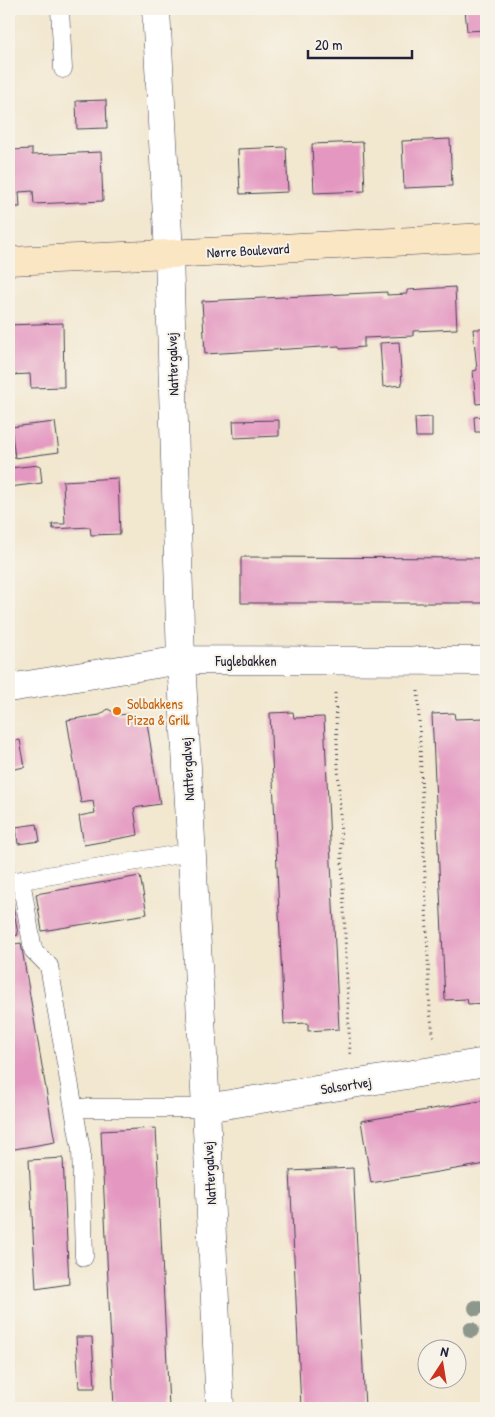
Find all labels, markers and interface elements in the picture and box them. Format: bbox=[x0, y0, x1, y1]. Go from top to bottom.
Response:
scale bar bbox=[308, 28, 411, 60]
text: 20 m bbox=[315, 34, 342, 55]
street label: Nørre Boulevard bbox=[206, 238, 290, 262]
street label: Nattergalvej bbox=[161, 332, 184, 396]
street label: Fuglebakken bbox=[214, 651, 277, 671]
place label: Solbakkens Pizza & Grill bbox=[127, 694, 190, 729]
marker: Solbakkens Pizza & Grill bbox=[111, 705, 123, 717]
street label: Nattergalvej bbox=[176, 737, 199, 801]
street label: Solsortvej bbox=[319, 1072, 373, 1099]
street label: Nattergalvej bbox=[198, 1141, 221, 1205]
north arrow bbox=[418, 1340, 468, 1390]
text: N bbox=[439, 1341, 451, 1361]

